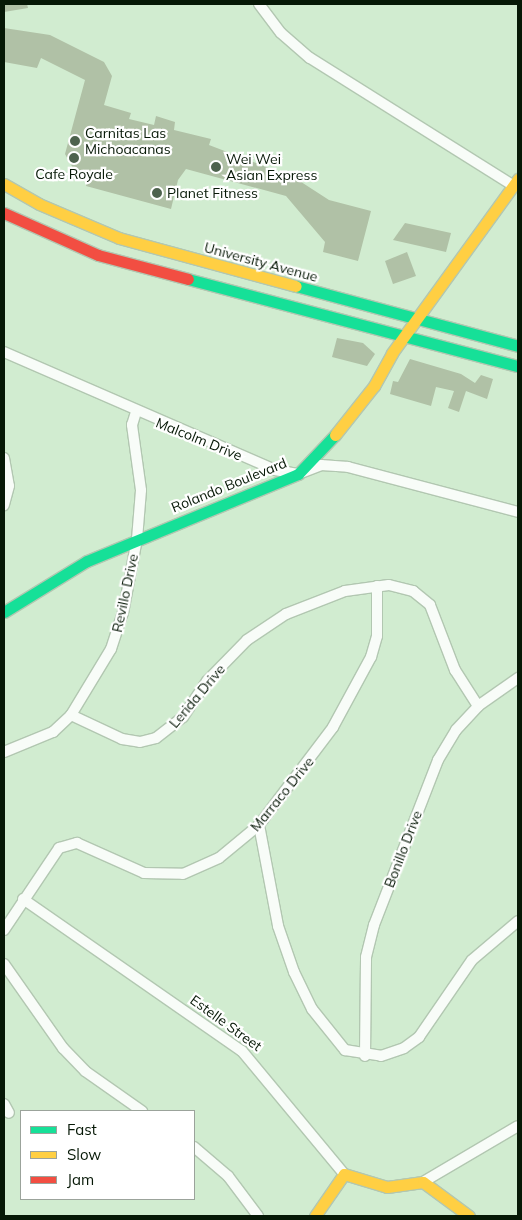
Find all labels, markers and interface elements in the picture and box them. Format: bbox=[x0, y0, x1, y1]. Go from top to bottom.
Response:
place label: Carnitas Las Michoacanas bbox=[85, 125, 171, 158]
marker: Carnitas Las Michoacanas bbox=[69, 135, 81, 147]
place label: Wei Wei Asian Express bbox=[226, 151, 317, 184]
marker: Cafe Royale bbox=[68, 152, 80, 164]
marker: Wei Wei Asian Express bbox=[210, 161, 222, 173]
place label: Cafe Royale bbox=[35, 166, 113, 182]
place label: Planet Fitness bbox=[167, 185, 258, 201]
marker: Planet Fitness bbox=[151, 187, 163, 199]
street label: University Avenue bbox=[202, 239, 320, 285]
street label: Malcolm Drive bbox=[153, 414, 245, 464]
street label: Rolando Boulevard bbox=[169, 454, 289, 516]
street label: Revillo Drive bbox=[108, 552, 142, 634]
street label: Lerida Drive bbox=[166, 661, 228, 731]
street label: Marraco Drive bbox=[247, 753, 317, 835]
street label: Bonillo Drive bbox=[381, 808, 425, 890]
street label: Estelle Street bbox=[187, 991, 265, 1055]
legend bbox=[20, 1110, 195, 1200]
text: Fast bbox=[67, 1120, 97, 1139]
text: Slow bbox=[67, 1145, 101, 1164]
text: Jam bbox=[67, 1170, 94, 1189]

